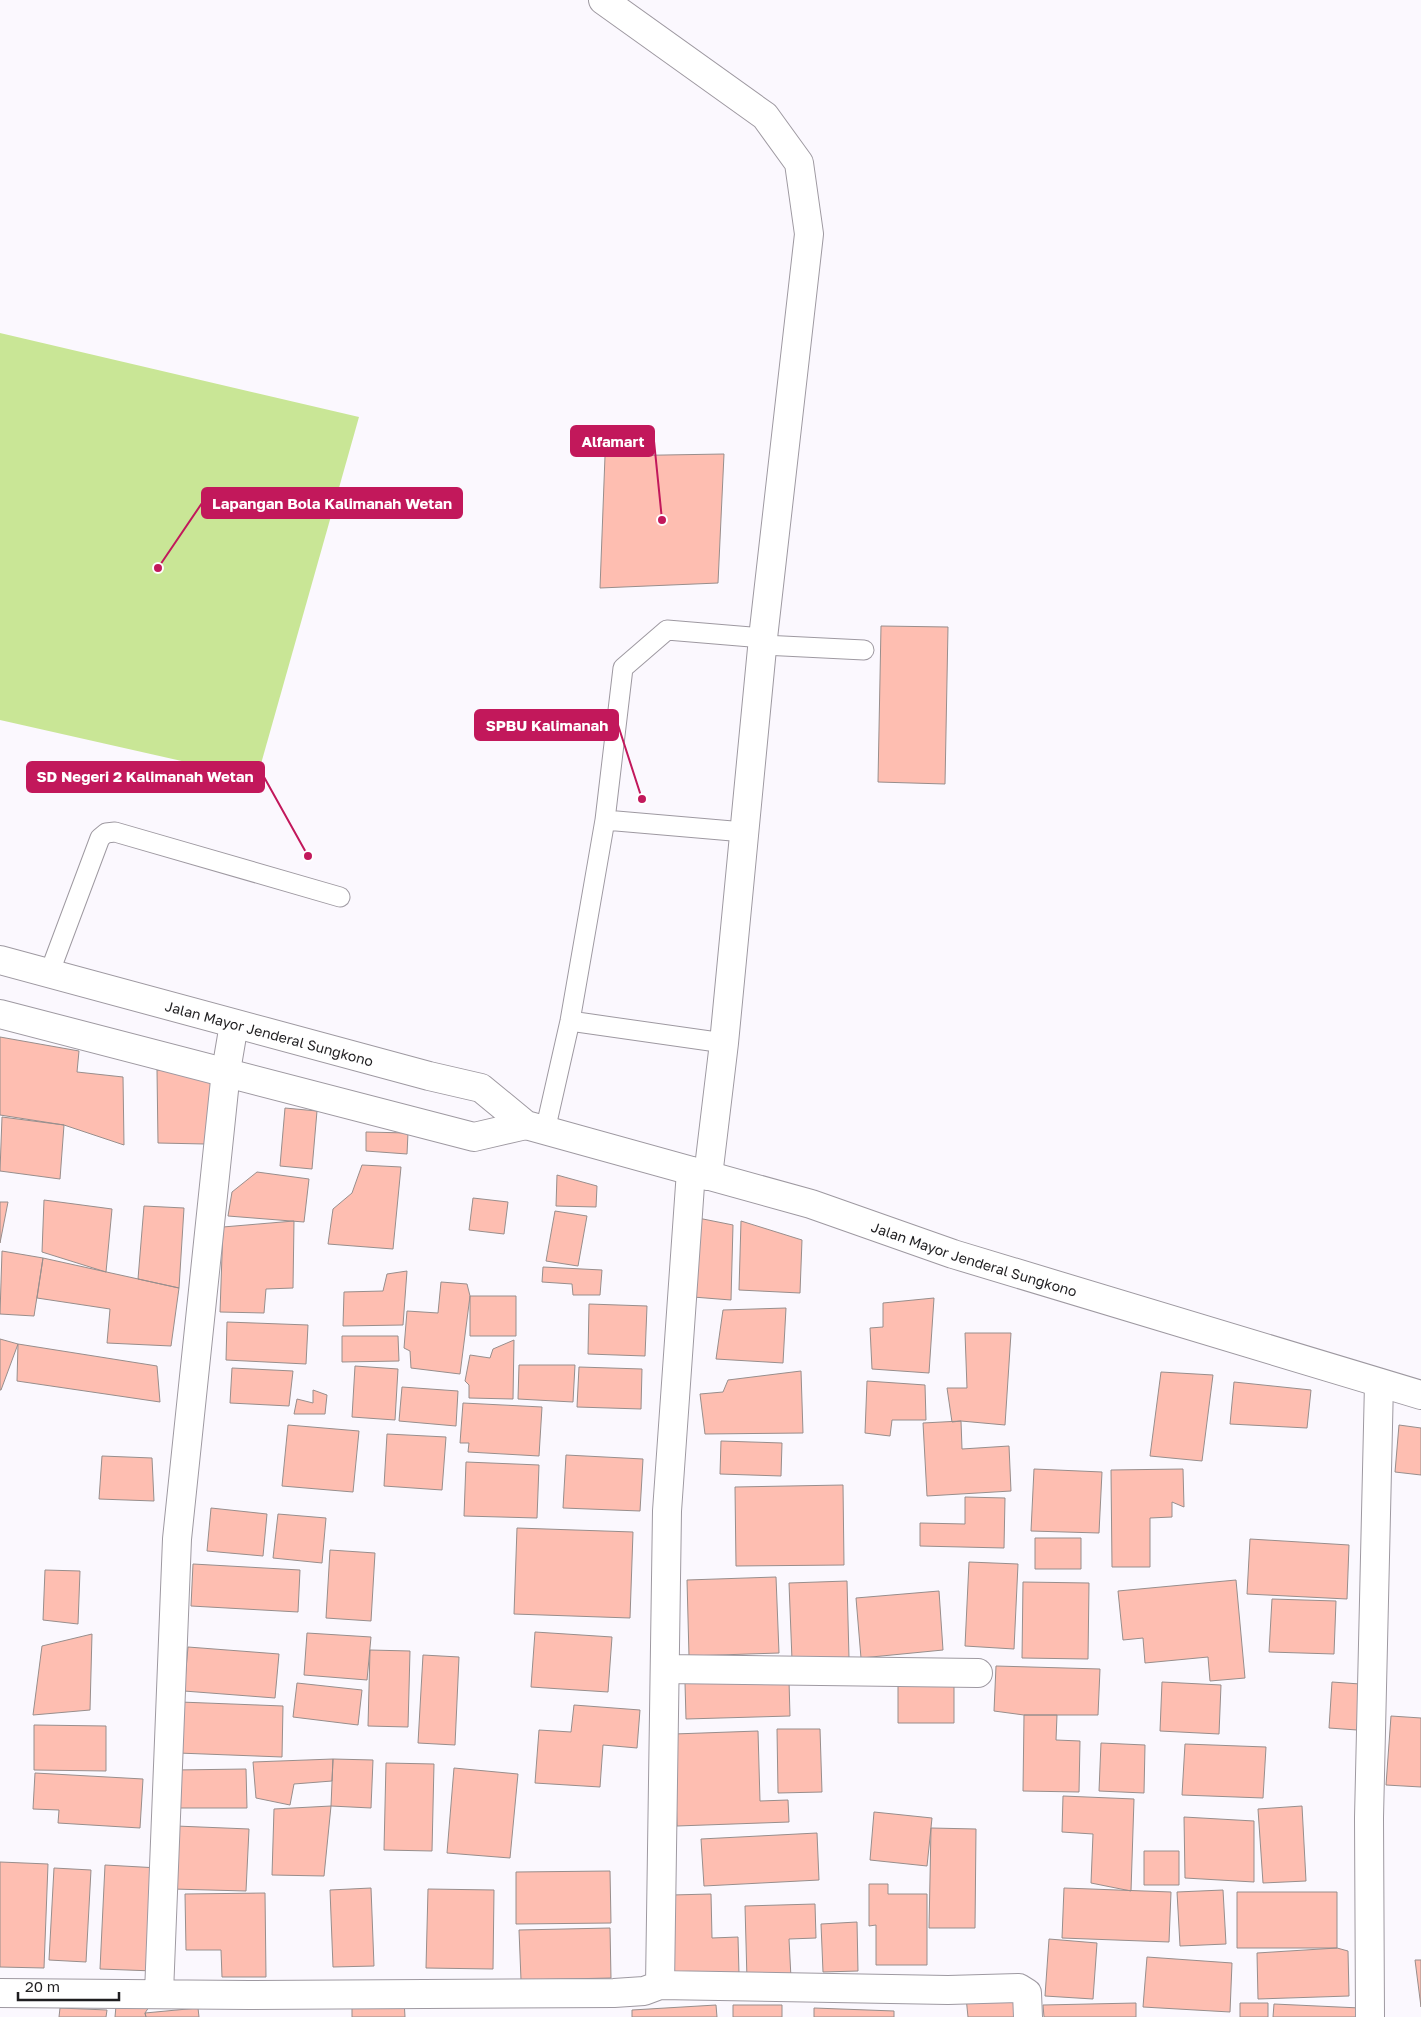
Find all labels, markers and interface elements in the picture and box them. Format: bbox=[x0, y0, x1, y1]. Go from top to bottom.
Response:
callout: Alfamart bbox=[571, 426, 654, 456]
text: Alfamart bbox=[581, 432, 645, 450]
callout: Lapangan Bola Kalimanah Wetan bbox=[202, 488, 462, 518]
text: Lapangan Bola Kalimanah Wetan bbox=[212, 494, 452, 512]
callout: SPBU Kalimanah bbox=[475, 710, 618, 740]
text: SPBU Kalimanah bbox=[486, 716, 608, 734]
callout: SD Negeri 2 Kalimanah Wetan bbox=[27, 762, 264, 792]
text: SD Negeri 2 Kalimanah Wetan bbox=[36, 767, 254, 785]
street label: Jalan Mayor Jenderal Sungkono bbox=[163, 997, 375, 1069]
street label: Jalan Mayor Jenderal Sungkono bbox=[869, 1217, 1079, 1299]
scale bar bbox=[18, 1970, 119, 2002]
text: 20 m bbox=[25, 1977, 60, 1995]

